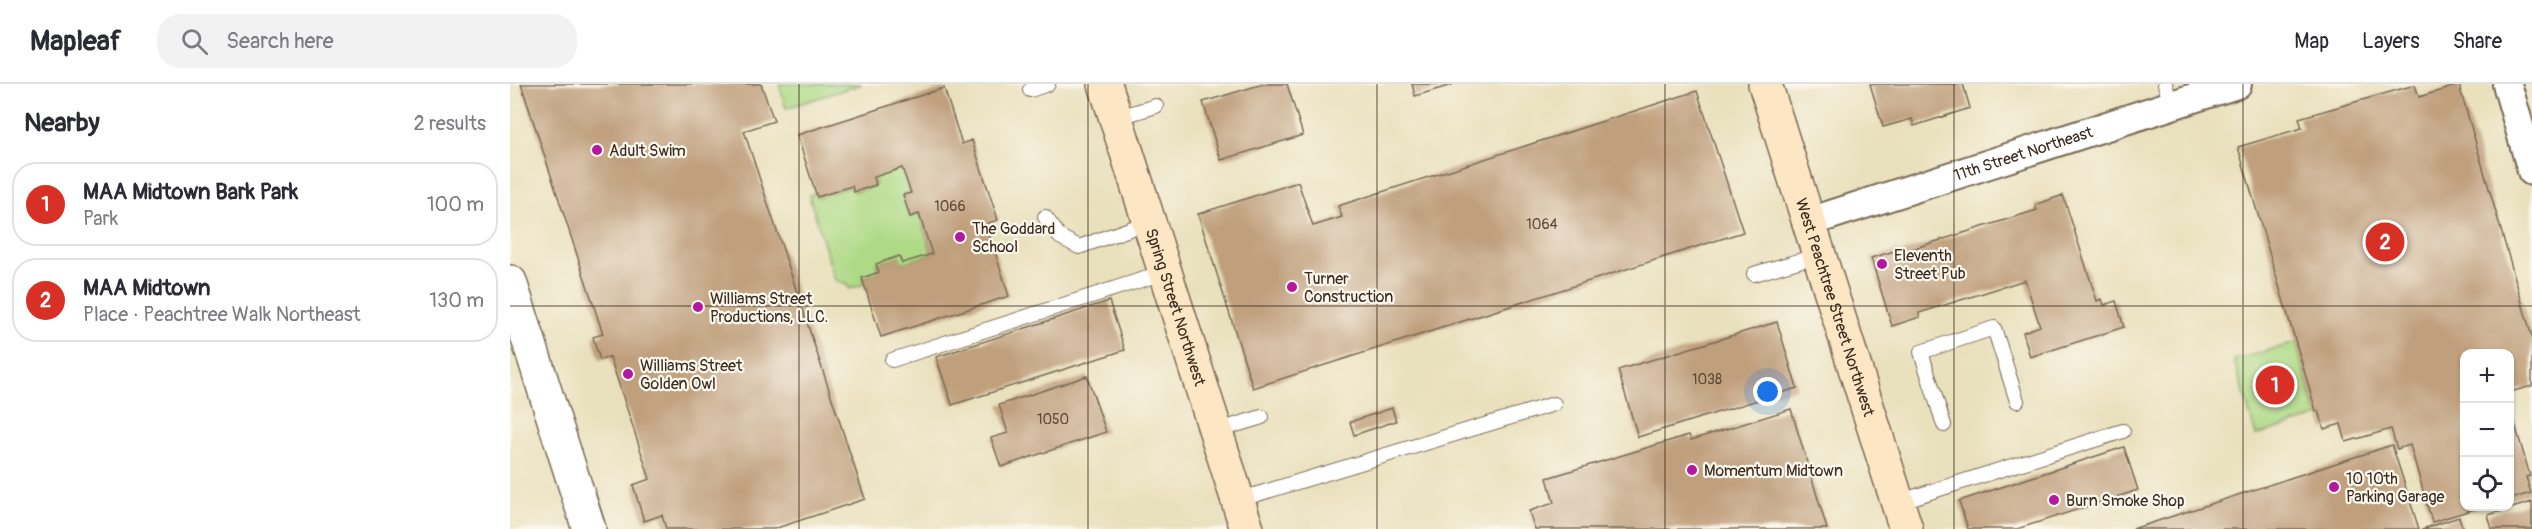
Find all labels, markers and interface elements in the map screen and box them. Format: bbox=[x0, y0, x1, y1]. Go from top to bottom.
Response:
search box bbox=[157, 14, 577, 68]
text: Mapleaf bbox=[30, 24, 121, 59]
icon: search bbox=[178, 25, 211, 58]
text: Search here bbox=[226, 27, 334, 55]
text: Map bbox=[2294, 28, 2329, 55]
text: Layers bbox=[2362, 28, 2420, 55]
text: Share bbox=[2453, 28, 2502, 55]
text: Nearby bbox=[24, 107, 100, 139]
text: 2 results bbox=[414, 111, 486, 136]
street label: 11th Street Northeast bbox=[1951, 122, 2096, 186]
place label: Adult Swim bbox=[609, 141, 686, 161]
marker: Adult Swim bbox=[590, 143, 604, 157]
text: MAA Midtown Bark Park bbox=[83, 178, 298, 206]
text: 1 bbox=[42, 192, 49, 217]
text: 100 m bbox=[427, 192, 484, 217]
street label: West Peachtree Street Northwest bbox=[1791, 196, 1879, 420]
house number: 1066 bbox=[934, 198, 966, 215]
text: Park bbox=[83, 206, 118, 231]
house number: 1064 bbox=[1526, 216, 1558, 233]
place label: The Goddard School bbox=[972, 219, 1055, 257]
pin: 2 bbox=[2366, 220, 2404, 264]
street label: Spring Street Northwest bbox=[1141, 226, 1210, 389]
marker: The Goddard School bbox=[953, 230, 967, 244]
place label: Eleventh Street Pub bbox=[1894, 246, 1966, 284]
marker: Eleventh Street Pub bbox=[1875, 257, 1889, 271]
place label: Turner Construction bbox=[1304, 269, 1393, 307]
text: MAA Midtown bbox=[83, 274, 210, 302]
marker: Turner Construction bbox=[1285, 280, 1299, 294]
text: 2 bbox=[40, 288, 51, 313]
text: 130 m bbox=[429, 288, 484, 313]
place label: Williams Street Productions, LLC. bbox=[710, 289, 828, 327]
marker: Williams Street Productions, LLC. bbox=[691, 300, 705, 314]
text: Place · Peachtree Walk Northeast bbox=[83, 302, 361, 327]
map controls bbox=[2460, 349, 2514, 511]
button: + bbox=[2460, 349, 2514, 403]
place label: Williams Street Golden Owl bbox=[640, 356, 743, 394]
pin: 1 bbox=[2256, 362, 2294, 408]
marker: Williams Street Golden Owl bbox=[621, 367, 635, 381]
house number: 1038 bbox=[1692, 371, 1722, 388]
your location bbox=[1753, 377, 1782, 406]
button: − bbox=[2460, 403, 2514, 457]
house number: 1050 bbox=[1037, 411, 1069, 428]
button: locate bbox=[2460, 457, 2514, 511]
place label: Momentum Midtown bbox=[1704, 461, 1843, 481]
marker: Momentum Midtown bbox=[1685, 463, 1699, 477]
place label: 10 10th Parking Garage bbox=[2346, 469, 2445, 507]
marker: 10 10th Parking Garage bbox=[2327, 480, 2341, 494]
place label: Burn Smoke Shop bbox=[2066, 491, 2185, 511]
marker: Burn Smoke Shop bbox=[2047, 493, 2061, 507]

